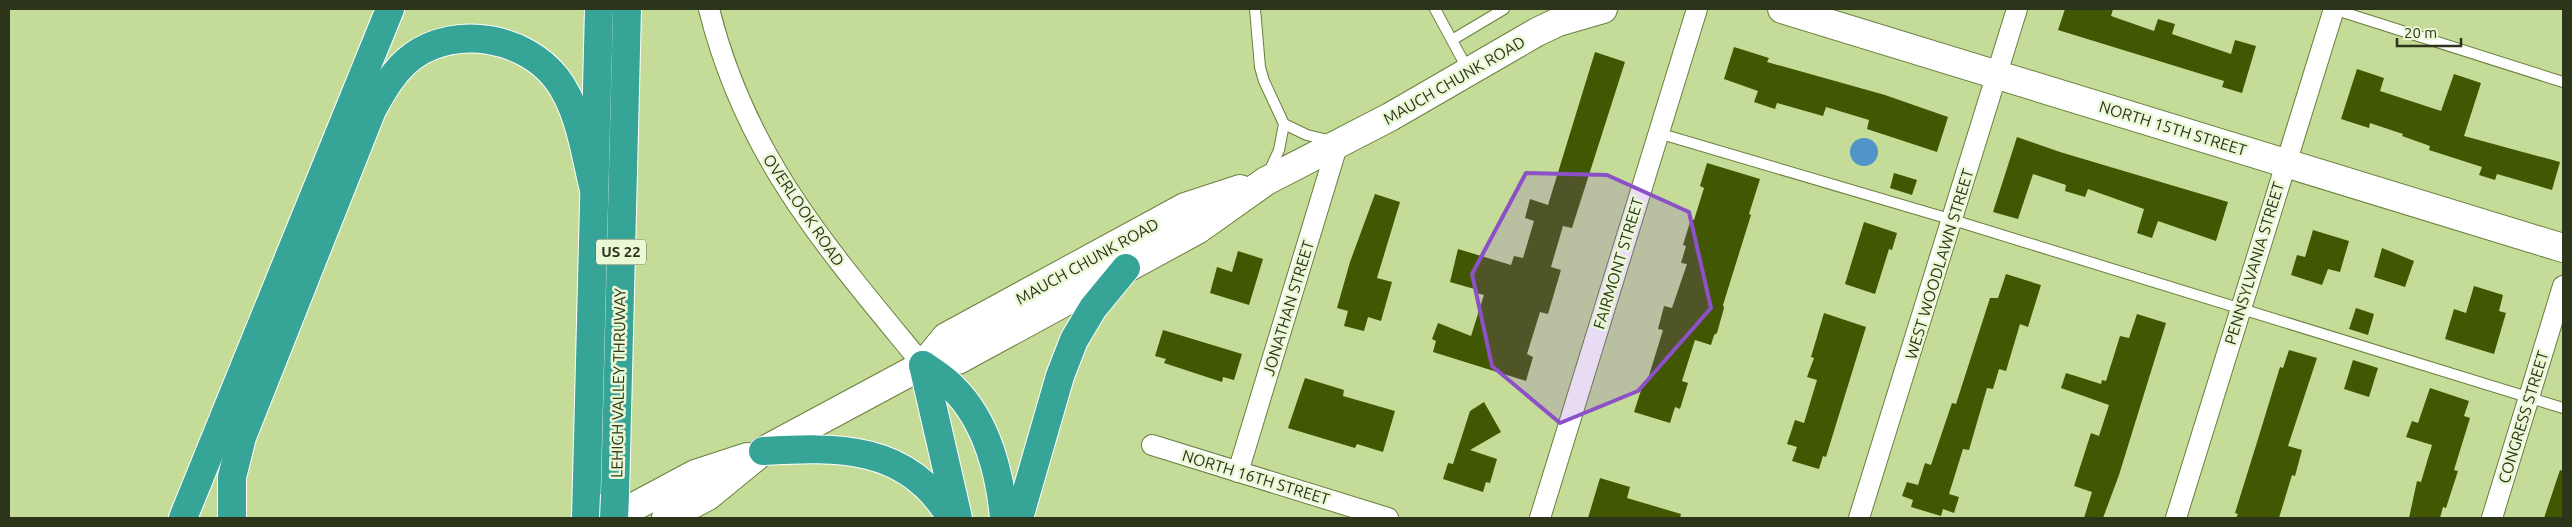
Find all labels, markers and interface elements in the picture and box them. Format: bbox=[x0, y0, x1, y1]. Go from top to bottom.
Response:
scale bar bbox=[2397, 15, 2461, 47]
text: 20 m bbox=[2404, 24, 2437, 41]
street label: MAUCH CHUNK ROAD bbox=[1380, 32, 1528, 128]
street label: NORTH 15TH STREET bbox=[2097, 97, 2249, 159]
street label: OVERLOOK ROAD bbox=[760, 151, 848, 269]
street label: WEST WOODLAWN STREET bbox=[1901, 166, 1977, 361]
street label: PENNSYLVANIA STREET bbox=[2221, 179, 2287, 347]
street label: FAIRMONT STREET bbox=[1589, 195, 1647, 331]
street label: MAUCH CHUNK ROAD bbox=[1012, 214, 1162, 308]
street label: JONATHAN STREET bbox=[1259, 238, 1317, 378]
road number: US 22 bbox=[596, 240, 646, 264]
street label: LEHIGH VALLEY THRUWAY bbox=[607, 287, 629, 478]
street label: CONGRESS STREET bbox=[2494, 349, 2552, 485]
street label: NORTH 16TH STREET bbox=[1180, 446, 1332, 508]

